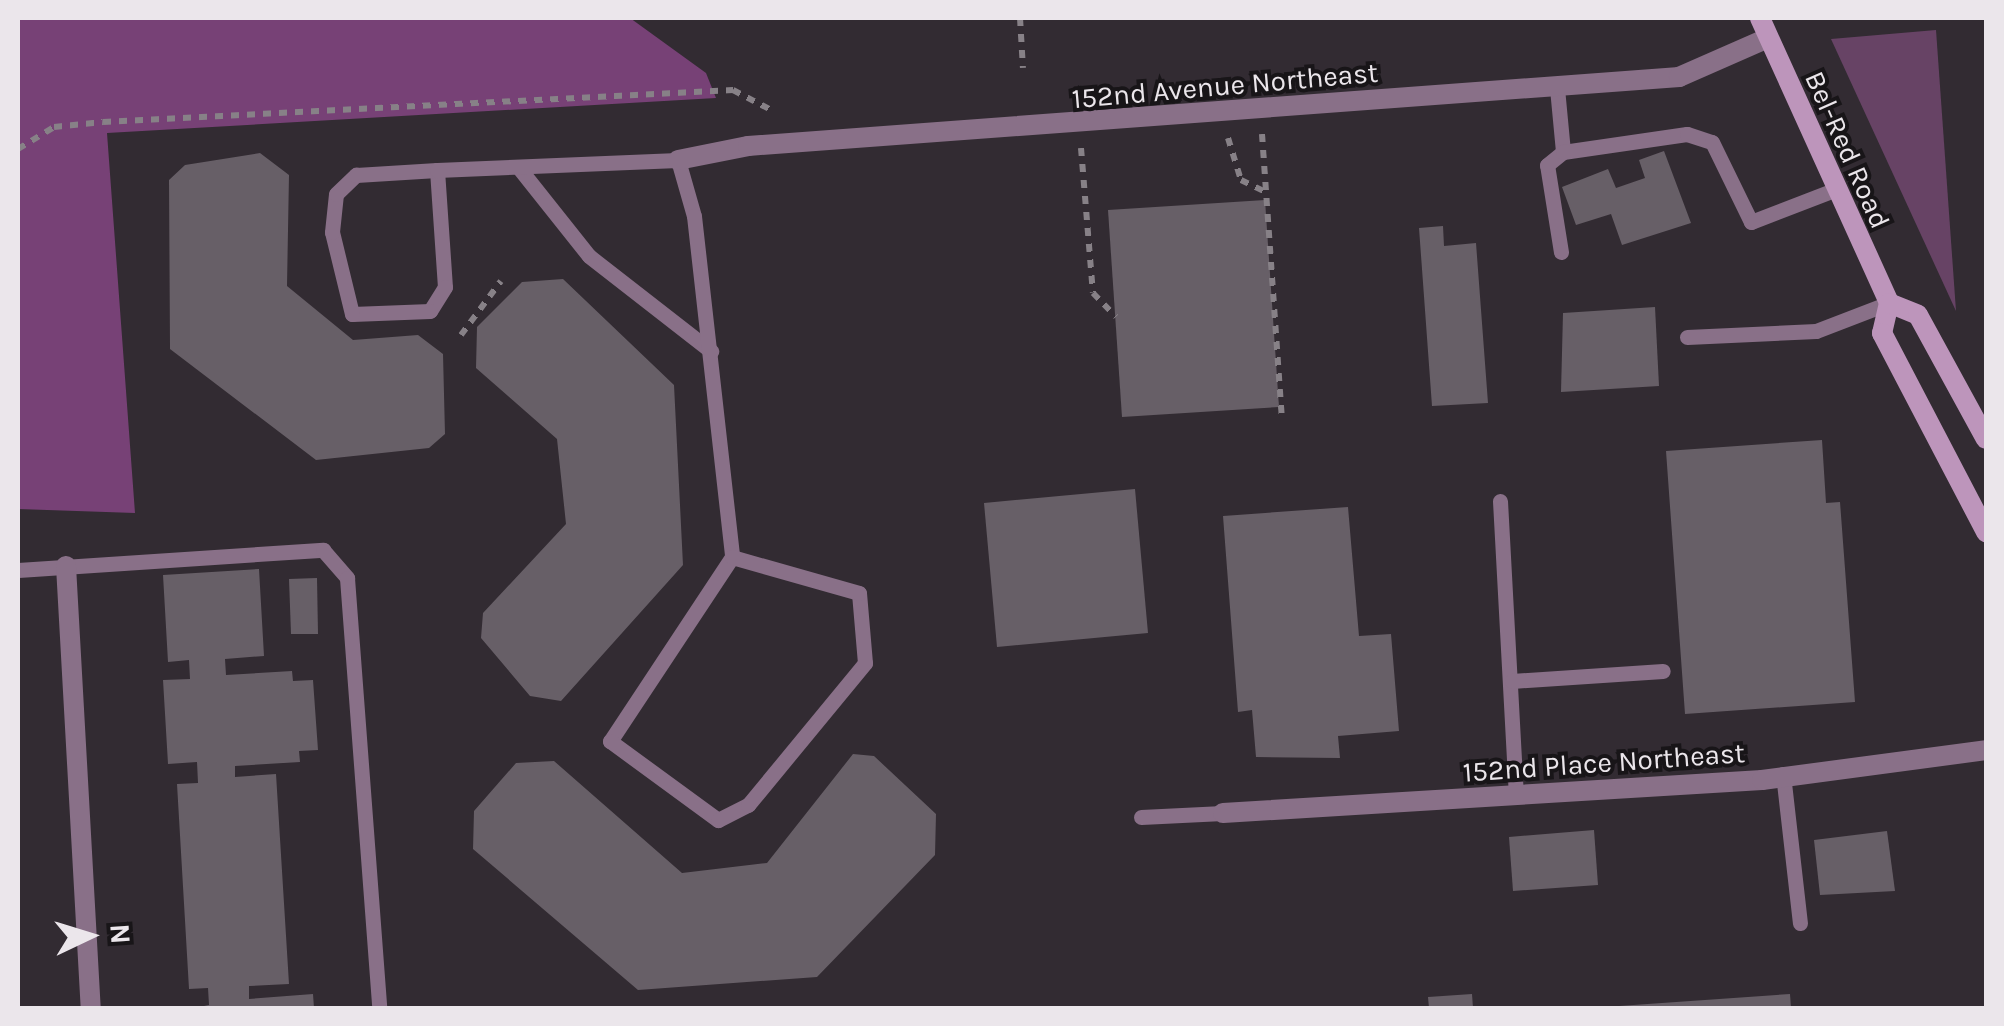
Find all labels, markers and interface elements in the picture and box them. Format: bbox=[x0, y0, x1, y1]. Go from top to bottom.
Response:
street label: 152nd Avenue Northeast bbox=[1070, 56, 1380, 116]
street label: Bel-Red Road bbox=[1797, 66, 1897, 234]
street label: 152nd Place Northeast bbox=[1462, 736, 1746, 790]
north arrow bbox=[40, 886, 140, 986]
text: N bbox=[103, 923, 138, 945]

